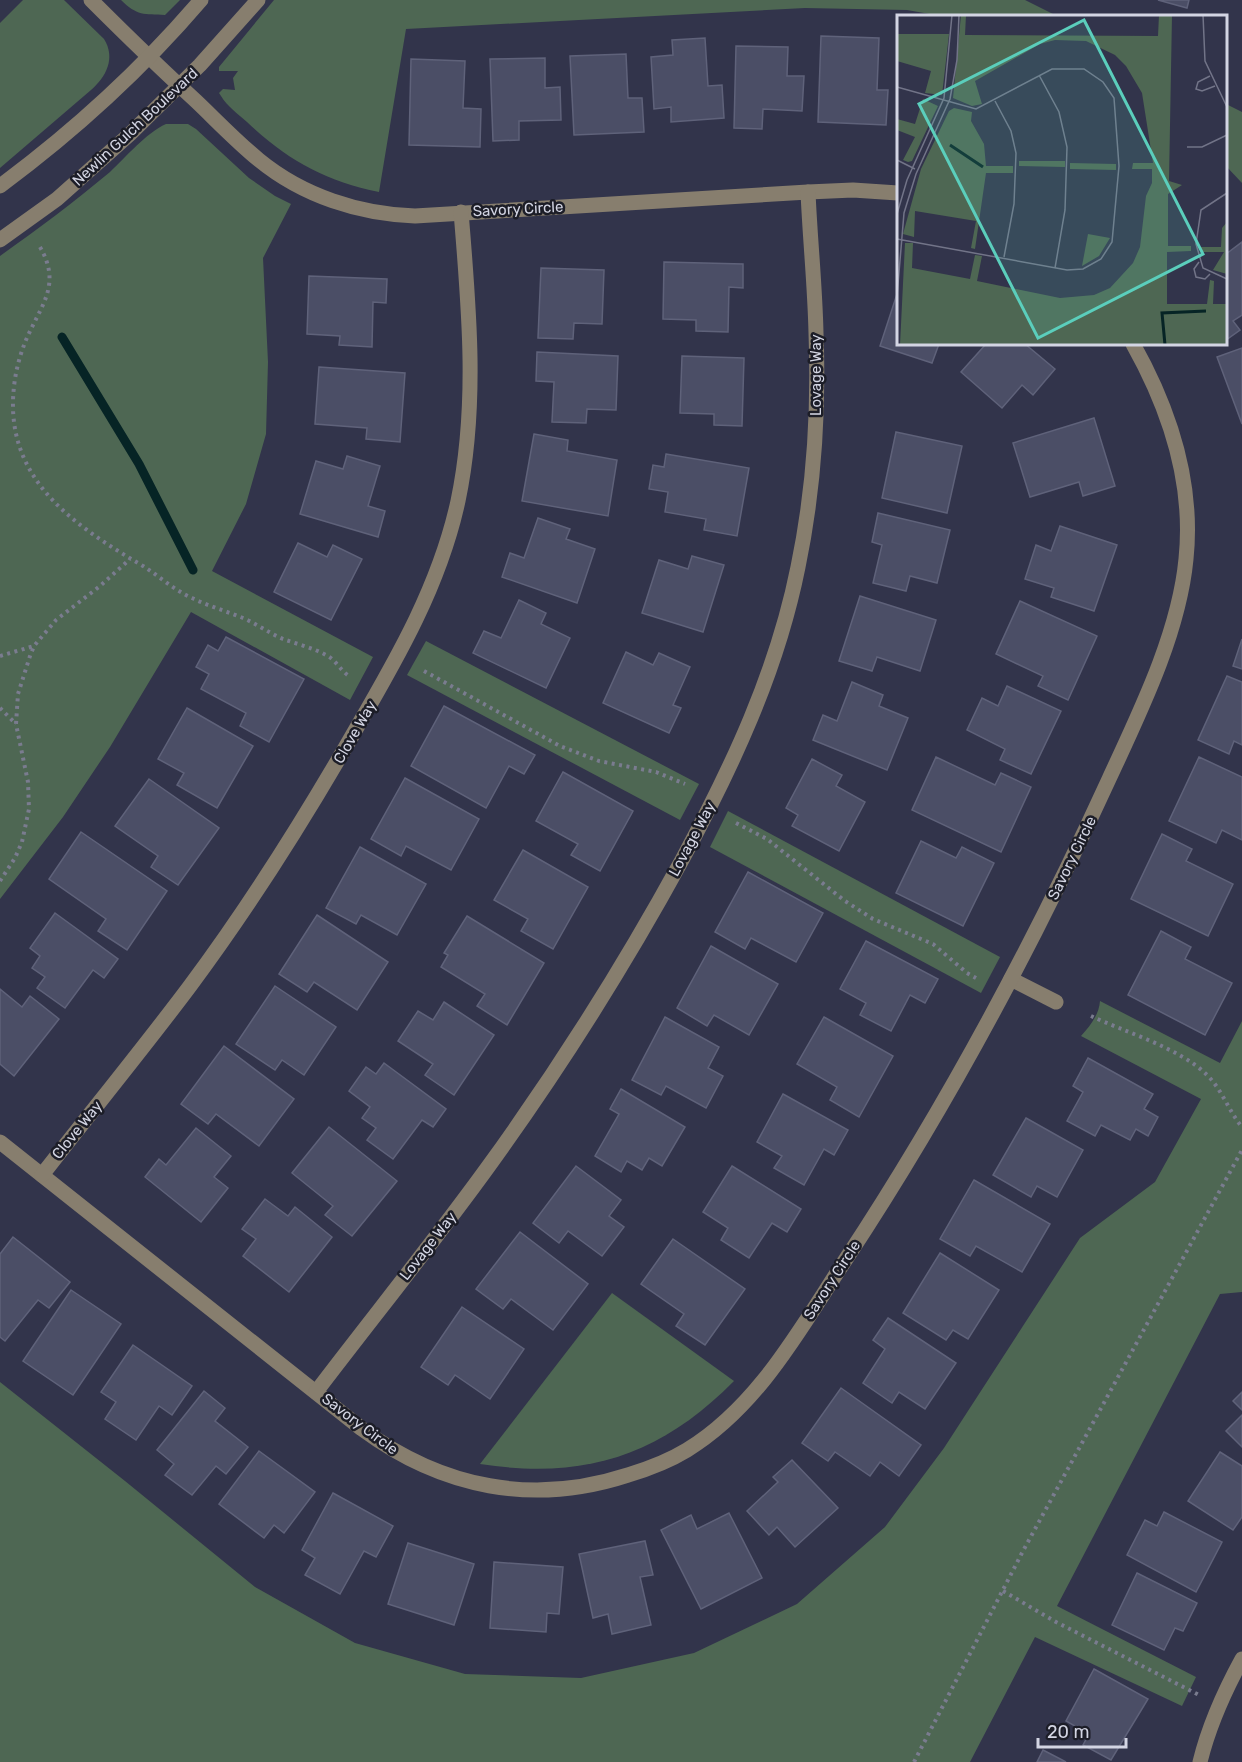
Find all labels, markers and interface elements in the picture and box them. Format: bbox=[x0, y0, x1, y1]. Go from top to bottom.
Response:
inset map bbox=[897, 15, 1227, 345]
street label: Newlin Gulch Boulevard bbox=[69, 64, 201, 190]
street label: Savory Circle bbox=[472, 198, 564, 220]
street label: Lovage Way bbox=[807, 334, 825, 416]
street label: Clove Way bbox=[330, 697, 380, 767]
street label: Lovage Way bbox=[665, 799, 719, 879]
street label: Savory Circle bbox=[1044, 813, 1100, 903]
street label: Clove Way bbox=[48, 1097, 106, 1163]
street label: Lovage Way bbox=[396, 1208, 460, 1284]
street label: Savory Circle bbox=[800, 1237, 864, 1323]
street label: Savory Circle bbox=[318, 1389, 402, 1459]
scale bar bbox=[1038, 1711, 1126, 1749]
text: 20 m bbox=[1047, 1721, 1089, 1743]

